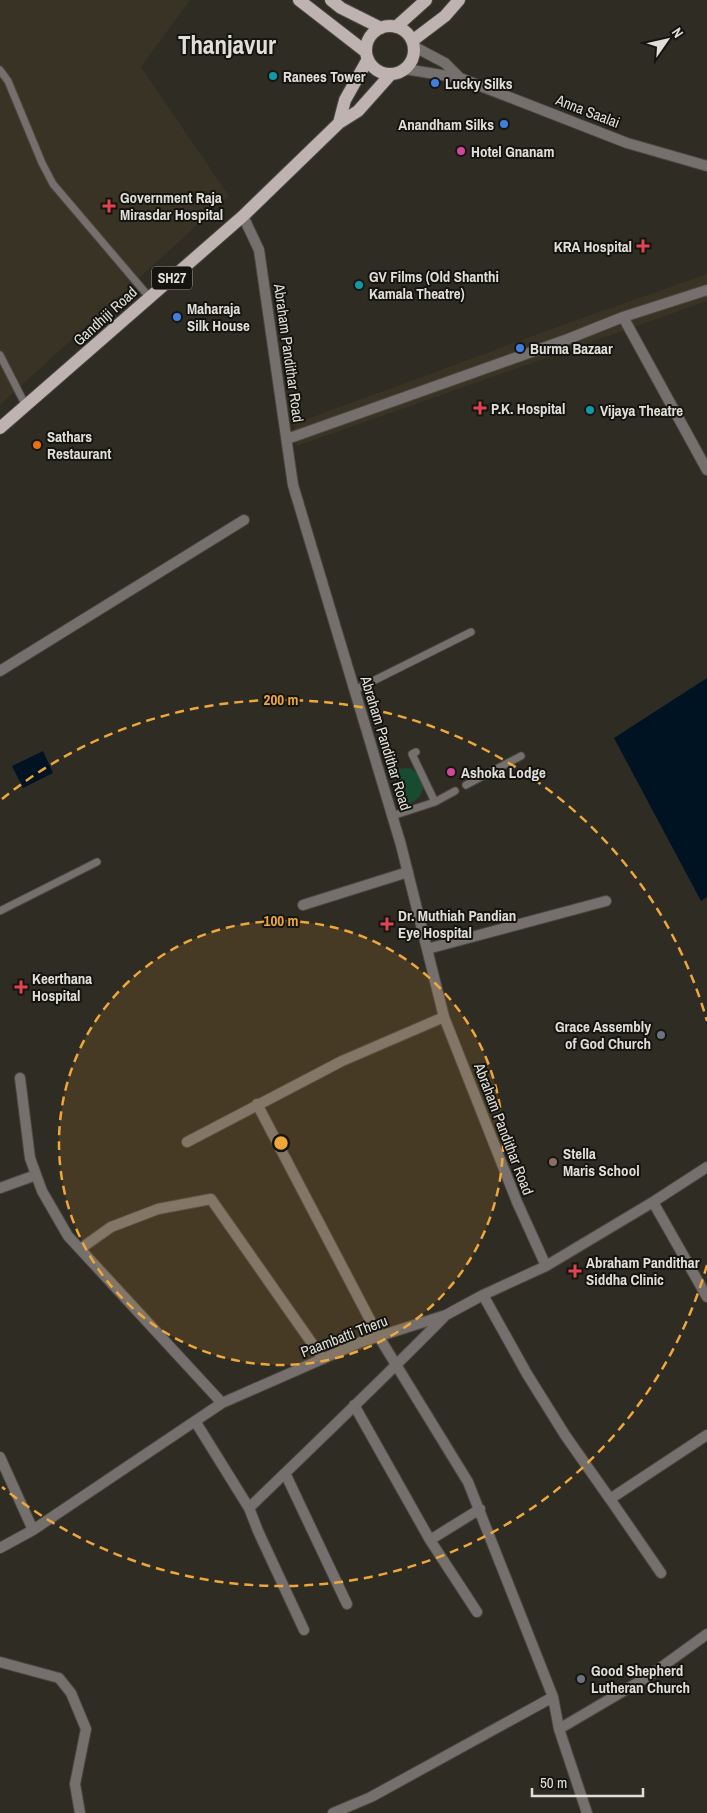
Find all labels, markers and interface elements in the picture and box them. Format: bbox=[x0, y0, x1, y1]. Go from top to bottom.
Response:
north arrow bbox=[642, 15, 692, 65]
text: N bbox=[668, 24, 688, 41]
district label: Thanjavur bbox=[178, 28, 276, 62]
place label: Ranees Tower bbox=[283, 66, 366, 87]
marker: Ranees Tower bbox=[267, 70, 279, 82]
place label: Lucky Silks bbox=[445, 73, 513, 94]
marker: Lucky Silks bbox=[429, 77, 441, 89]
street label: Anna Saalai bbox=[552, 89, 623, 133]
place label: Anandham Silks bbox=[398, 114, 494, 135]
marker: Anandham Silks bbox=[498, 118, 510, 130]
place label: Hotel Gnanam bbox=[471, 141, 554, 162]
marker: Hotel Gnanam bbox=[455, 145, 467, 157]
place label: Government Raja Mirasdar Hospital bbox=[120, 187, 223, 225]
marker: Government Raja Mirasdar Hospital bbox=[102, 199, 116, 213]
place label: KRA Hospital bbox=[554, 236, 632, 257]
marker: KRA Hospital bbox=[636, 239, 650, 253]
road number: SH27 bbox=[152, 266, 192, 290]
place label: GV Films (Old Shanthi Kamala Theatre) bbox=[369, 266, 499, 304]
marker: GV Films (Old Shanthi Kamala Theatre) bbox=[353, 279, 365, 291]
street label: Abraham Pandithar Road bbox=[269, 281, 309, 424]
street label: Gandhiji Road bbox=[68, 282, 142, 350]
place label: Maharaja Silk House bbox=[187, 298, 250, 336]
marker: Maharaja Silk House bbox=[171, 311, 183, 323]
place label: Burma Bazaar bbox=[530, 338, 613, 359]
marker: Burma Bazaar bbox=[514, 342, 526, 354]
place label: P.K. Hospital bbox=[491, 398, 565, 419]
place label: Vijaya Theatre bbox=[600, 400, 683, 421]
marker: P.K. Hospital bbox=[473, 401, 487, 415]
marker: Vijaya Theatre bbox=[584, 404, 596, 416]
place label: Sathars Restaurant bbox=[47, 426, 111, 464]
marker: Sathars Restaurant bbox=[31, 439, 43, 451]
street label: Abraham Pandithar Road bbox=[355, 672, 416, 813]
text: 200 m bbox=[264, 689, 298, 710]
place label: Ashoka Lodge bbox=[461, 762, 546, 783]
marker: Ashoka Lodge bbox=[445, 766, 457, 778]
place label: Dr. Muthiah Pandian Eye Hospital bbox=[398, 905, 516, 943]
text: 100 m bbox=[264, 910, 298, 931]
marker: Dr. Muthiah Pandian Eye Hospital bbox=[380, 917, 394, 931]
place label: Keerthana Hospital bbox=[32, 968, 92, 1006]
marker: Keerthana Hospital bbox=[14, 980, 28, 994]
place label: Grace Assembly of God Church bbox=[555, 1016, 651, 1054]
marker: Grace Assembly of God Church bbox=[655, 1029, 667, 1041]
street label: Abraham Pandithar Road bbox=[469, 1059, 539, 1198]
centre of rings bbox=[272, 1134, 290, 1152]
place label: Stella Maris School bbox=[563, 1143, 640, 1181]
marker: Stella Maris School bbox=[547, 1156, 559, 1168]
place label: Abraham Pandithar Siddha Clinic bbox=[586, 1252, 700, 1290]
marker: Abraham Pandithar Siddha Clinic bbox=[568, 1264, 582, 1278]
street label: Paambatti Theru bbox=[298, 1310, 390, 1362]
place label: Good Shepherd Lutheran Church bbox=[591, 1660, 690, 1698]
marker: Good Shepherd Lutheran Church bbox=[575, 1673, 587, 1685]
scale bar bbox=[532, 1766, 643, 1798]
text: 50 m bbox=[540, 1772, 567, 1793]

